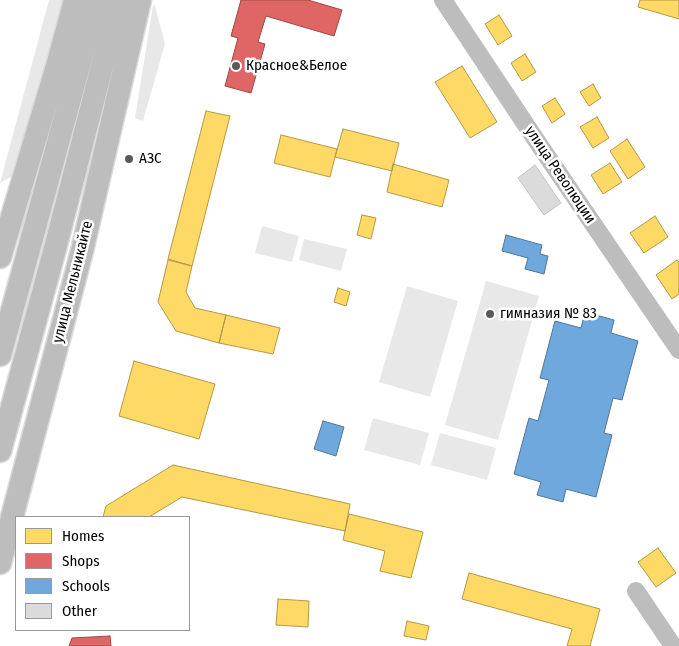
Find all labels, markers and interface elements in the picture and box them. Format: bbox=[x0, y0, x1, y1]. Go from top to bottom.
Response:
place label: Красное&Белое bbox=[246, 57, 347, 75]
marker: Красное&Белое bbox=[230, 60, 242, 72]
street label: улица Революции bbox=[521, 123, 599, 227]
place label: АЗС bbox=[139, 150, 162, 168]
marker: АЗС bbox=[123, 153, 135, 165]
street label: улица Мельникайте bbox=[49, 219, 97, 345]
place label: гимназия № 83 bbox=[500, 305, 597, 323]
marker: гимназия № 83 bbox=[484, 308, 496, 320]
legend bbox=[15, 516, 190, 631]
text: Homes bbox=[62, 527, 104, 545]
text: Shops bbox=[62, 552, 100, 570]
text: Schools bbox=[62, 577, 110, 595]
text: Other bbox=[62, 602, 97, 620]

